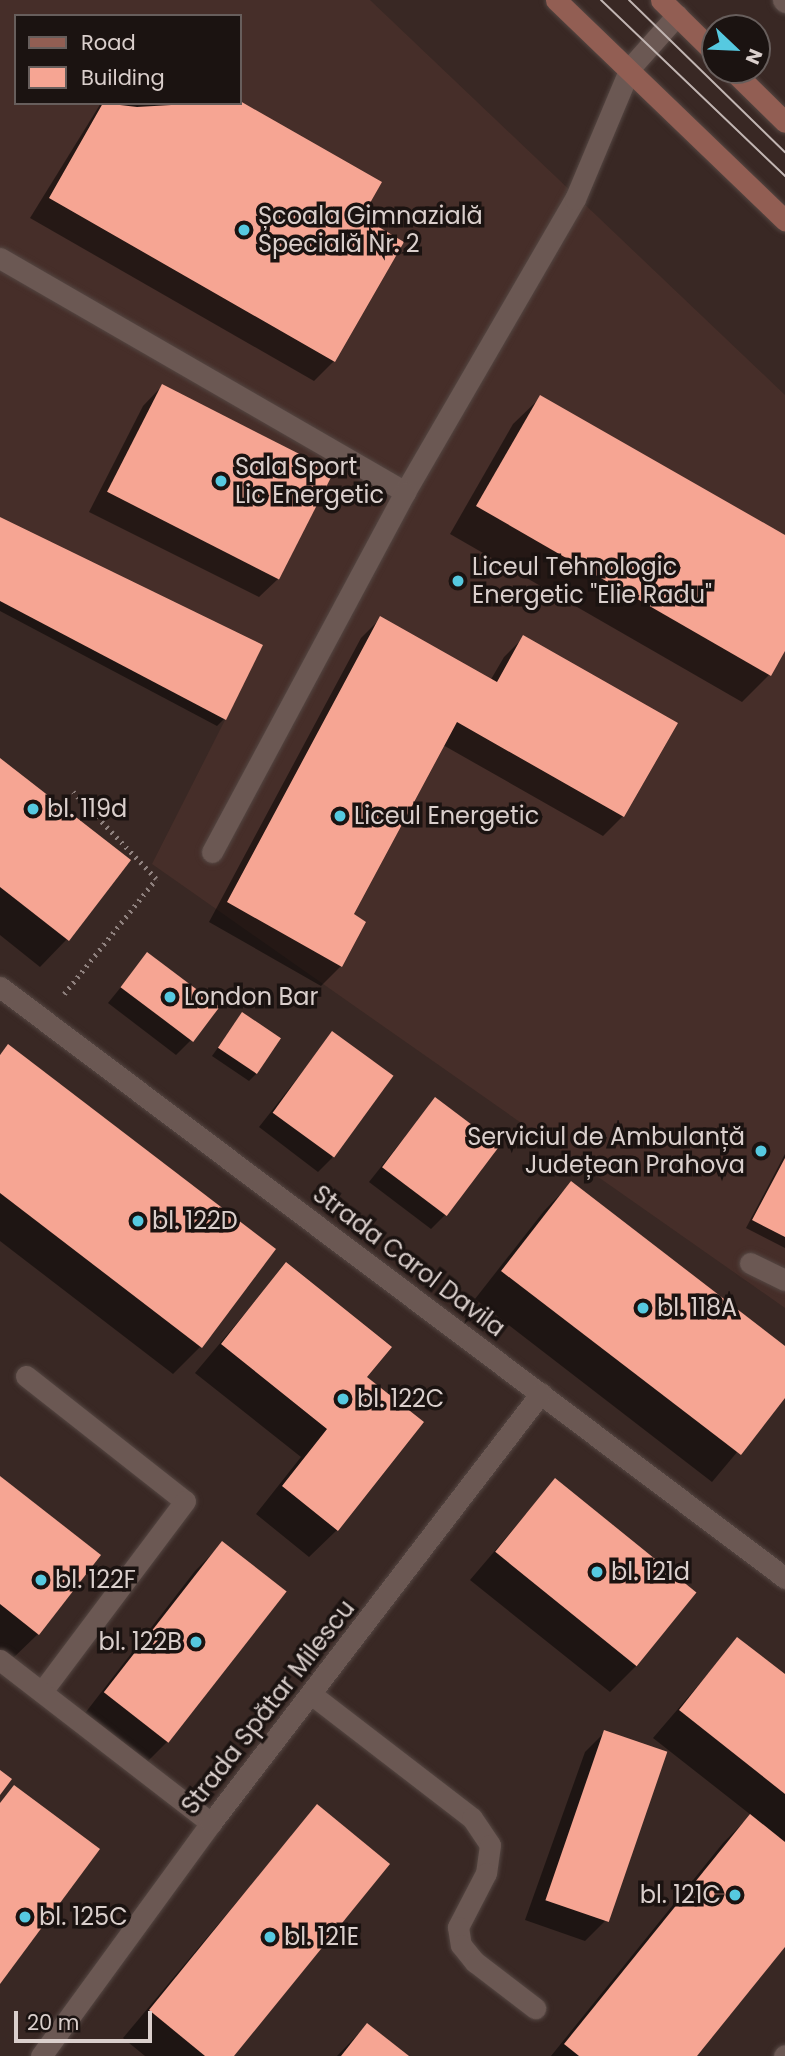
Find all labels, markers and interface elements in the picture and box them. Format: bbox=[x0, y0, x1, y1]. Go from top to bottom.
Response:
legend bbox=[14, 14, 242, 105]
north arrow bbox=[701, 14, 771, 84]
text: Road bbox=[81, 28, 136, 57]
text: N bbox=[739, 45, 769, 68]
text: Building bbox=[81, 63, 165, 92]
place label: Școala Gimnazială Specială Nr. 2 bbox=[258, 202, 483, 258]
marker: Școala Gimnazială Specială Nr. 2 bbox=[236, 222, 252, 238]
place label: Sala Sport Lic Energetic bbox=[235, 453, 384, 509]
marker: Sala Sport Lic Energetic bbox=[213, 473, 229, 489]
place label: Liceul Tehnologic Energetic "Elie Radu" bbox=[472, 553, 712, 609]
marker: Liceul Tehnologic Energetic "Elie Radu" bbox=[450, 573, 466, 589]
place label: bl. 119d bbox=[47, 795, 127, 823]
marker: bl. 119d bbox=[25, 801, 41, 817]
place label: Liceul Energetic bbox=[354, 802, 539, 830]
marker: Liceul Energetic bbox=[332, 808, 348, 824]
place label: London Bar bbox=[184, 983, 318, 1011]
marker: London Bar bbox=[162, 989, 178, 1005]
place label: Serviciul de Ambulanță Județean Prahova bbox=[467, 1123, 745, 1179]
marker: Serviciul de Ambulanță Județean Prahova bbox=[751, 1141, 771, 1161]
street label: Strada Carol Davila bbox=[307, 1179, 511, 1343]
place label: bl. 122D bbox=[152, 1207, 238, 1235]
marker: bl. 122D bbox=[130, 1213, 146, 1229]
place label: bl. 118A bbox=[657, 1294, 737, 1322]
marker: bl. 118A bbox=[635, 1300, 651, 1316]
place label: bl. 122C bbox=[357, 1385, 444, 1413]
marker: bl. 122C bbox=[335, 1391, 351, 1407]
place label: bl. 121d bbox=[611, 1558, 690, 1586]
marker: bl. 121d bbox=[589, 1564, 605, 1580]
place label: bl. 122F bbox=[55, 1566, 136, 1594]
marker: bl. 122F bbox=[33, 1572, 49, 1588]
street label: Strada Spătar Milescu bbox=[176, 1594, 360, 1820]
place label: bl. 122B bbox=[98, 1628, 182, 1656]
marker: bl. 122B bbox=[188, 1634, 204, 1650]
place label: bl. 121C bbox=[640, 1881, 721, 1909]
marker: bl. 121C bbox=[727, 1887, 743, 1903]
place label: bl. 125C bbox=[39, 1903, 128, 1931]
marker: bl. 125C bbox=[17, 1909, 33, 1925]
place label: bl. 121E bbox=[284, 1923, 359, 1951]
marker: bl. 121E bbox=[262, 1929, 278, 1945]
scale bar bbox=[18, 1996, 156, 2040]
text: 20 m bbox=[27, 2008, 80, 2037]

